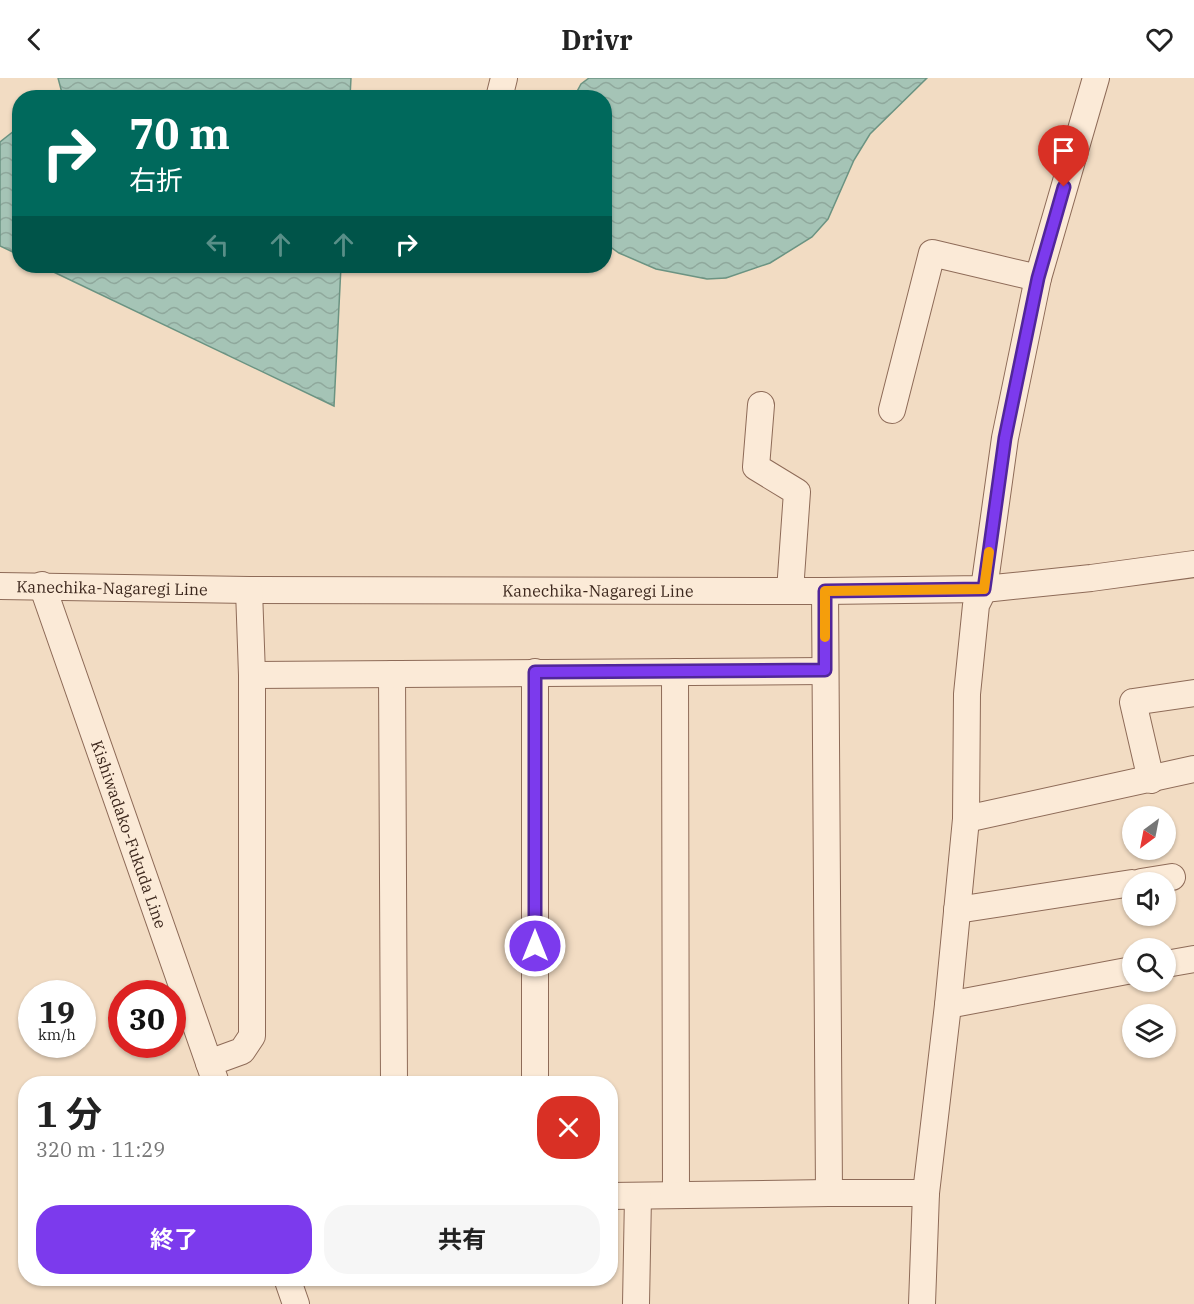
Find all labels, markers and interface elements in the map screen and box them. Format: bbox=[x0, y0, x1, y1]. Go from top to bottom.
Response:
text: Drivr bbox=[561, 22, 633, 57]
icon: back bbox=[18, 23, 51, 56]
icon: heart bbox=[1143, 23, 1176, 56]
text: 70 m bbox=[129, 106, 230, 161]
icon: right bbox=[30, 114, 108, 192]
pin bbox=[1038, 125, 1089, 187]
icon: arrive bbox=[1047, 134, 1080, 167]
text: 右折 bbox=[129, 162, 183, 197]
icon: left bbox=[201, 228, 234, 261]
icon: ahead bbox=[264, 228, 297, 261]
icon: ahead bbox=[327, 228, 360, 261]
icon: right bbox=[390, 228, 423, 261]
street label: Kanechika-Nagaregi Line bbox=[16, 576, 208, 599]
street label: Kanechika-Nagaregi Line bbox=[502, 580, 694, 601]
street label: Kishiwadako-Fukuda Line bbox=[87, 738, 171, 931]
north arrow bbox=[1122, 806, 1176, 860]
map controls bbox=[1122, 806, 1176, 1058]
button: sound bbox=[1122, 872, 1176, 926]
position arrow bbox=[503, 914, 567, 978]
button: search bbox=[1122, 938, 1176, 992]
speed limit sign: 30 bbox=[108, 980, 186, 1058]
text: 19 bbox=[39, 992, 75, 1031]
button: layers bbox=[1122, 1004, 1176, 1058]
text: km/h bbox=[38, 1025, 76, 1044]
text: 1 分 bbox=[36, 1090, 102, 1137]
button: close bbox=[537, 1096, 600, 1159]
text: 320 m · 11:29 bbox=[36, 1136, 165, 1163]
button: 終了 bbox=[36, 1205, 312, 1274]
button: 共有 bbox=[324, 1205, 600, 1274]

